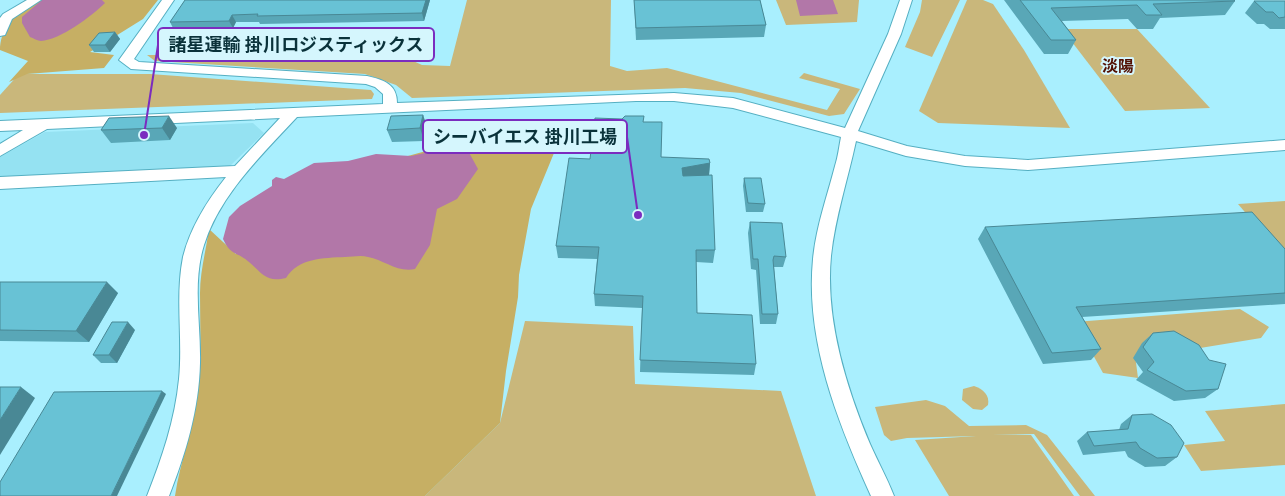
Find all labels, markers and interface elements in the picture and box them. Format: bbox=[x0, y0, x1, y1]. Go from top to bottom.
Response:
callout: 諸星運輸 掛川ロジスティックス bbox=[158, 28, 434, 61]
text: 諸星運輸 掛川ロジスティックス bbox=[169, 35, 423, 58]
district label: 淡陽 bbox=[1102, 58, 1134, 78]
callout: シーバイエス 掛川工場 bbox=[423, 120, 627, 153]
text: シーバイエス 掛川工場 bbox=[433, 127, 617, 150]

